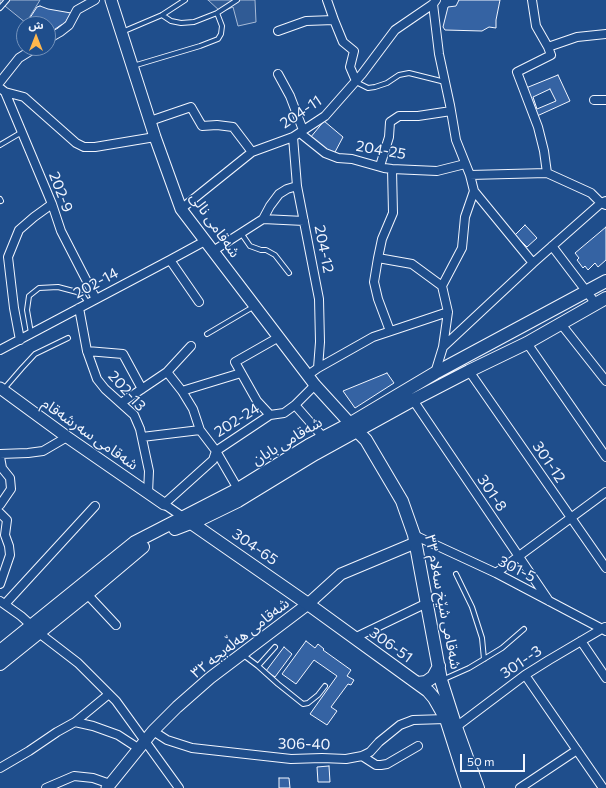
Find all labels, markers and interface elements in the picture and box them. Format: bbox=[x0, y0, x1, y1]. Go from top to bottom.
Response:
north arrow bbox=[16, 16, 56, 56]
text: ش bbox=[28, 18, 44, 31]
street label: 204-11 bbox=[277, 92, 325, 132]
street label: 204-25 bbox=[355, 137, 407, 163]
street label: 202-9 bbox=[45, 169, 77, 215]
street label: شەقامی نالی bbox=[186, 189, 244, 261]
street label: 204-12 bbox=[311, 224, 337, 274]
street label: 202-14 bbox=[71, 264, 121, 302]
street label: 202-13 bbox=[104, 367, 150, 415]
street label: شەقامی سەرشەقام bbox=[38, 394, 142, 474]
street label: 202-24 bbox=[211, 399, 263, 441]
street label: شەقامی بابان bbox=[249, 413, 325, 469]
street label: 301-12 bbox=[529, 438, 569, 486]
street label: 301-8 bbox=[473, 471, 511, 515]
street label: 304-65 bbox=[229, 525, 281, 569]
street label: شەقامی شێخ سەلام ٣٣ bbox=[421, 533, 465, 671]
street label: 301-5 bbox=[495, 552, 539, 586]
street label: شەقامی هەڵەبجە ٣٢ bbox=[187, 594, 293, 682]
street label: 306-51 bbox=[366, 623, 416, 667]
street label: 301--3 bbox=[497, 642, 545, 682]
street label: 306-40 bbox=[278, 735, 330, 753]
scale bar bbox=[462, 746, 527, 772]
text: 50 m bbox=[467, 754, 495, 768]

